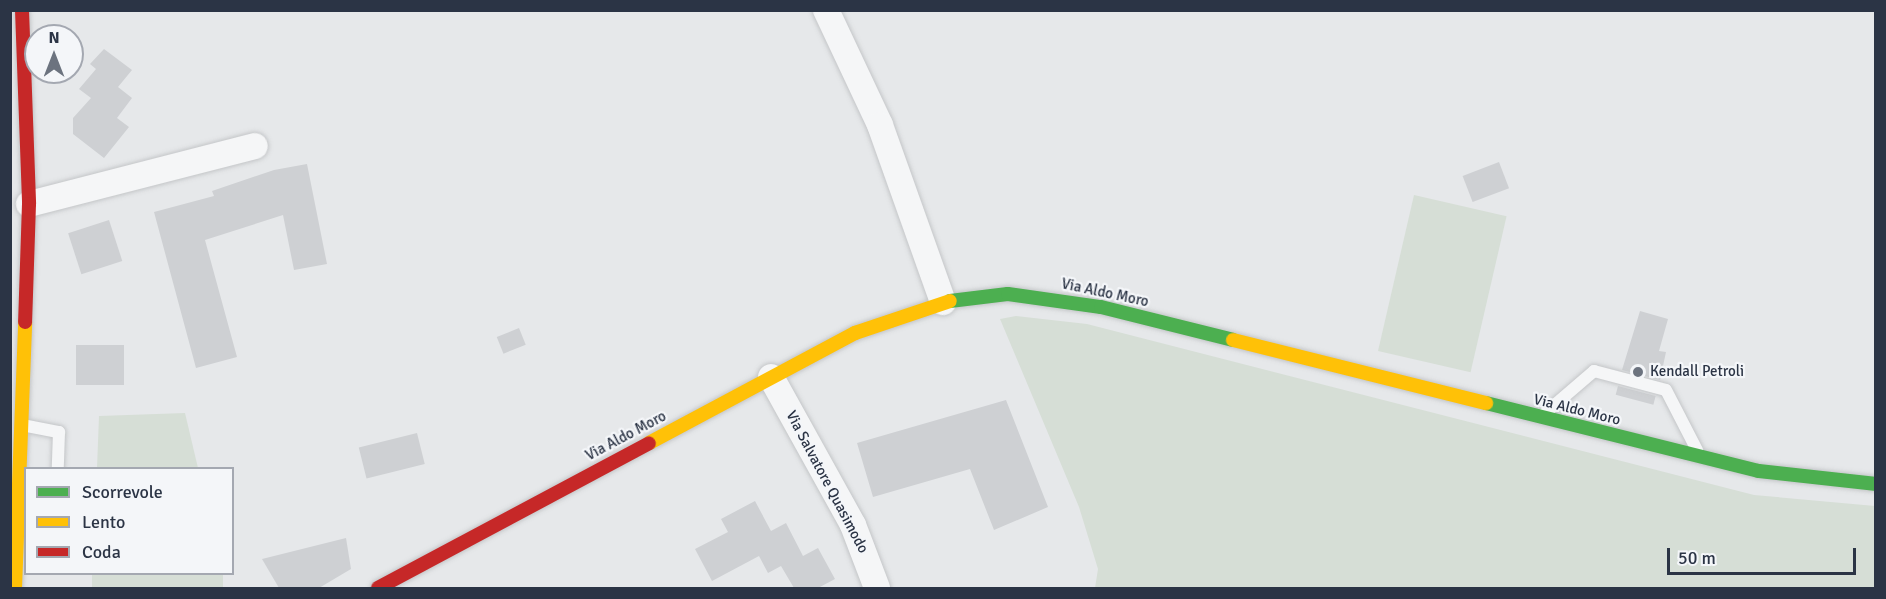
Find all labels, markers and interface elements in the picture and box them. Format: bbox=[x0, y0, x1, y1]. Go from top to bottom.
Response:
north arrow bbox=[24, 24, 84, 84]
text: N bbox=[48, 28, 60, 48]
street label: Via Aldo Moro bbox=[1060, 275, 1150, 311]
place label: Kendall Petroli bbox=[1650, 363, 1744, 381]
marker: Kendall Petroli bbox=[1631, 365, 1645, 379]
street label: Via Aldo Moro bbox=[1532, 391, 1622, 429]
street label: Via Aldo Moro bbox=[583, 407, 669, 465]
street label: Via Salvatore Quasimodo bbox=[782, 408, 872, 556]
legend bbox=[24, 467, 234, 575]
text: Scorrevole bbox=[82, 481, 163, 503]
text: Lento bbox=[82, 511, 125, 533]
scale bar bbox=[1670, 536, 1859, 574]
text: Coda bbox=[82, 541, 121, 563]
text: 50 m bbox=[1678, 547, 1716, 569]

